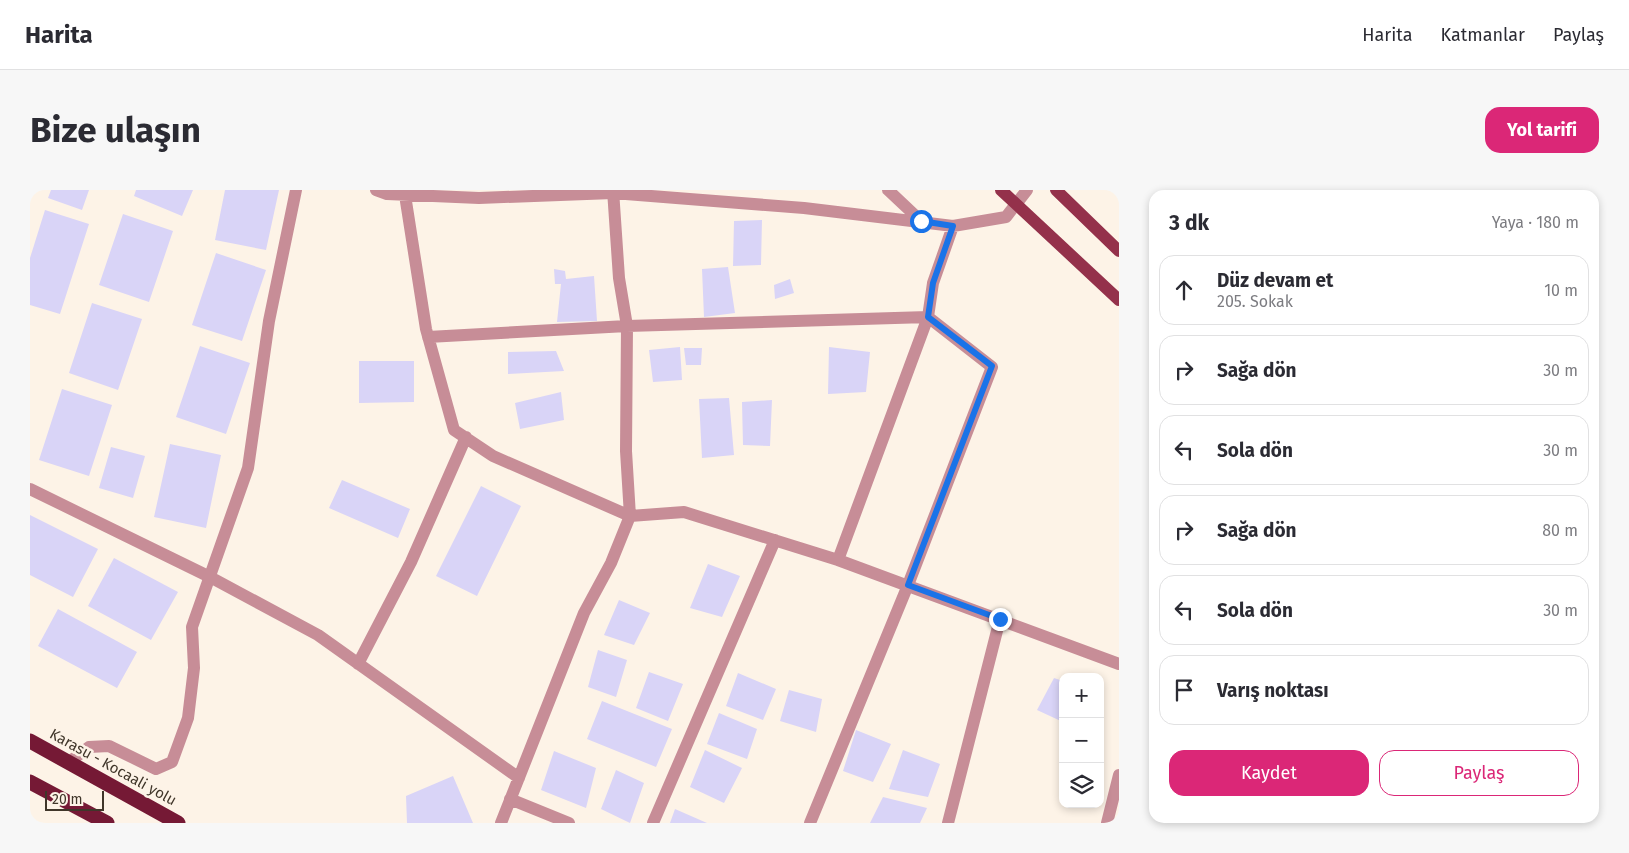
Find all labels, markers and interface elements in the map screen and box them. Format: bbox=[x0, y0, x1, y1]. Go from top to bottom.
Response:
text: Harita bbox=[25, 21, 93, 49]
text: Harita bbox=[1362, 24, 1412, 46]
text: Katmanlar bbox=[1440, 24, 1525, 46]
text: Paylaş bbox=[1553, 24, 1604, 46]
button: Yol tarifi bbox=[1485, 107, 1599, 153]
text: Bize ulaşın bbox=[30, 109, 201, 151]
route start bbox=[910, 210, 933, 233]
text: 3 dk bbox=[1169, 210, 1209, 236]
text: Yaya · 180 m bbox=[1492, 213, 1579, 232]
text: Düz devam et bbox=[1217, 269, 1333, 292]
icon: ahead bbox=[1170, 276, 1198, 304]
text: 10 m bbox=[1544, 281, 1578, 300]
text: 205. Sokak bbox=[1217, 292, 1293, 311]
icon: right bbox=[1170, 356, 1198, 384]
text: Sağa dön bbox=[1217, 359, 1297, 382]
text: 30 m bbox=[1543, 361, 1578, 380]
icon: left bbox=[1170, 436, 1198, 464]
text: Sola dön bbox=[1217, 439, 1293, 462]
text: 30 m bbox=[1543, 441, 1578, 460]
icon: right bbox=[1170, 516, 1198, 544]
text: Sağa dön bbox=[1217, 519, 1297, 542]
text: 80 m bbox=[1542, 521, 1578, 540]
icon: left bbox=[1170, 596, 1198, 624]
text: Sola dön bbox=[1217, 599, 1293, 622]
text: 30 m bbox=[1543, 601, 1578, 620]
route end bbox=[989, 608, 1012, 631]
map controls bbox=[1059, 673, 1104, 808]
button: + bbox=[1059, 673, 1104, 718]
icon: arrive bbox=[1170, 676, 1198, 704]
text: Varış noktası bbox=[1217, 679, 1329, 702]
button: − bbox=[1059, 718, 1104, 763]
street label: Karasu - Kocaali yolu bbox=[46, 725, 180, 809]
button: Kaydet bbox=[1169, 750, 1369, 796]
button: Paylaş bbox=[1379, 750, 1579, 796]
button: layers bbox=[1059, 763, 1104, 808]
scale bar bbox=[45, 788, 104, 811]
text: 20 m bbox=[52, 791, 82, 808]

